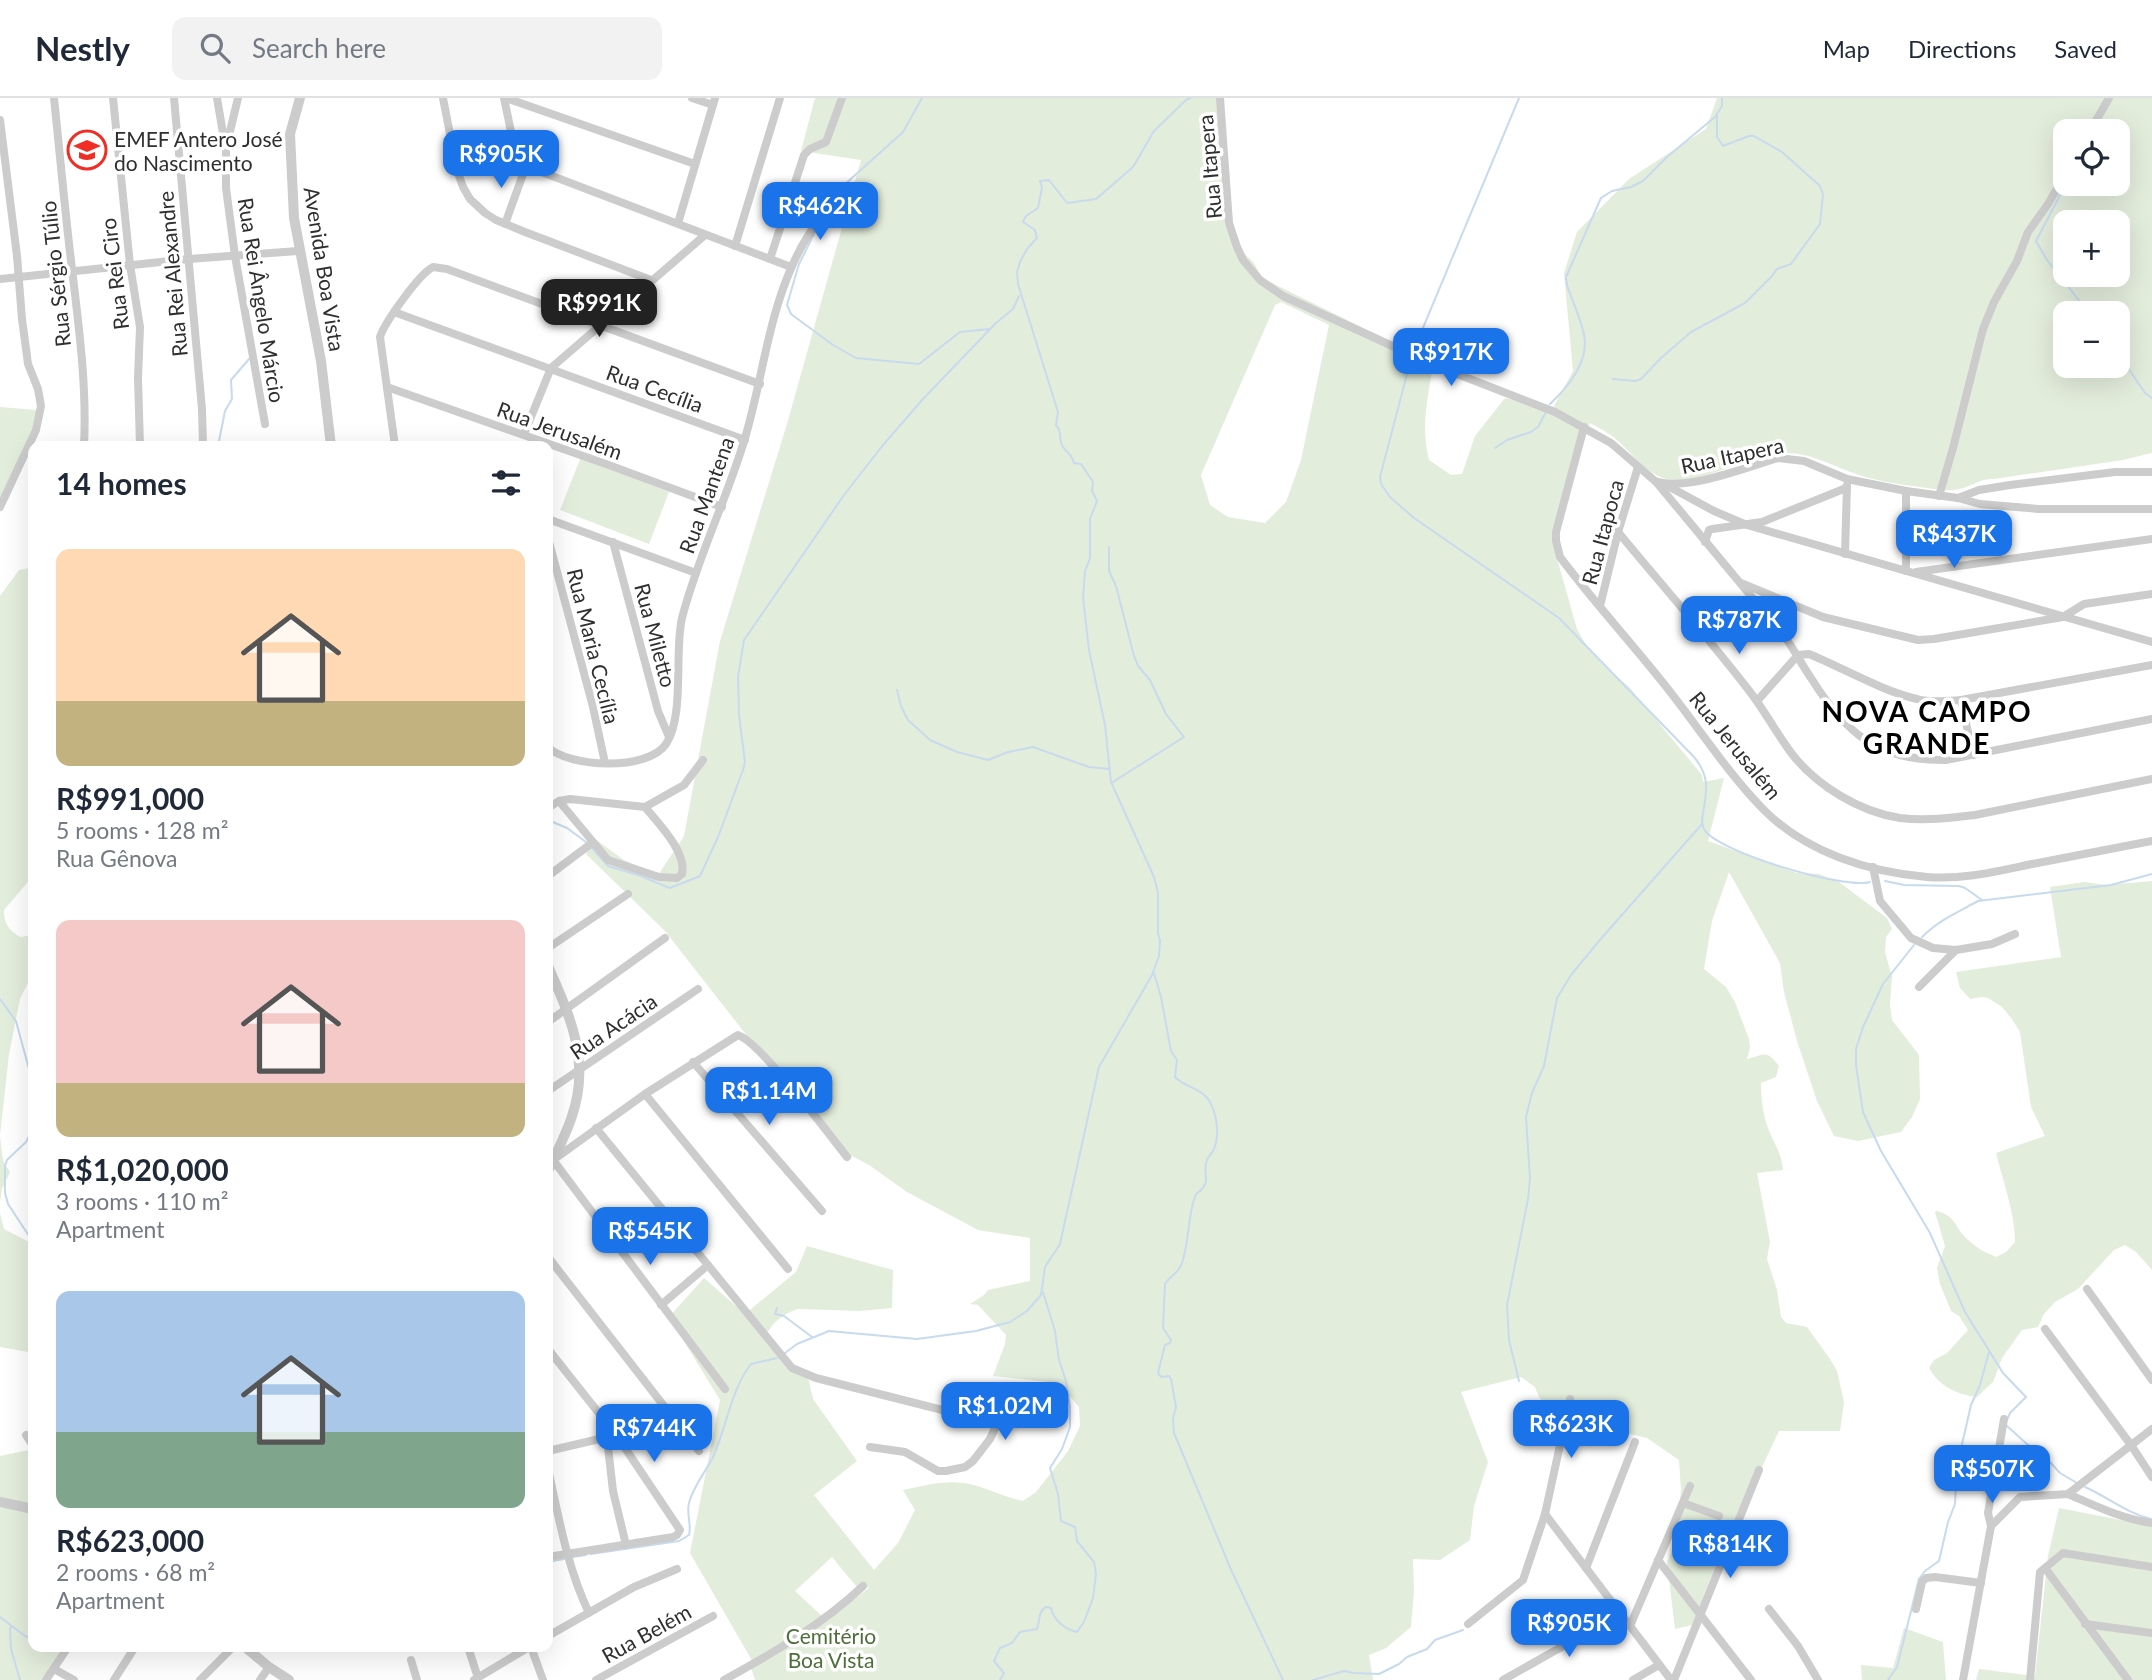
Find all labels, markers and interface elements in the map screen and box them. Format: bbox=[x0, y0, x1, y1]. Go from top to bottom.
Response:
search box bbox=[172, 17, 662, 80]
text: Nestly bbox=[35, 28, 130, 68]
icon: search bbox=[196, 29, 234, 67]
text: Search here bbox=[252, 32, 386, 64]
text: Map bbox=[1823, 34, 1870, 63]
text: Directions bbox=[1908, 34, 2016, 63]
text: Saved bbox=[2054, 34, 2117, 63]
street label: Rua Itapera bbox=[1192, 114, 1226, 220]
map controls bbox=[2053, 119, 2130, 378]
button: locate bbox=[2053, 119, 2130, 196]
place label: EMEF Antero José do Nascimento bbox=[114, 126, 283, 175]
school or university icon: EMEF Antero José do Nascimento bbox=[66, 129, 108, 171]
pin: R$905K bbox=[444, 130, 558, 190]
text: R$905K bbox=[459, 139, 543, 167]
pin: R$462K bbox=[763, 183, 877, 242]
street label: Avenida Boa Vista bbox=[300, 185, 350, 353]
street label: Rua Rei Alexandre bbox=[152, 190, 192, 358]
text: R$462K bbox=[778, 191, 862, 219]
street label: Rua Rei Ângelo Márcio bbox=[233, 196, 291, 404]
street label: Rua Sérgio Túlio bbox=[35, 200, 75, 348]
button: + bbox=[2053, 210, 2130, 287]
street label: Rua Rei Ciro bbox=[95, 217, 133, 331]
pin: R$991K bbox=[542, 280, 656, 339]
text: R$991K bbox=[557, 288, 641, 316]
button: − bbox=[2053, 301, 2130, 378]
pin: R$917K bbox=[1394, 328, 1508, 388]
text: R$917K bbox=[1409, 337, 1493, 365]
street label: Rua Cecília bbox=[603, 359, 707, 417]
street label: Rua Jerusalém bbox=[494, 396, 626, 464]
street label: Rua Itapera bbox=[1678, 432, 1786, 478]
street label: Rua Mantena bbox=[673, 433, 739, 557]
icon: filters bbox=[487, 464, 525, 502]
text: 14 homes bbox=[56, 465, 187, 501]
street label: Rua Itapoca bbox=[1576, 477, 1628, 587]
pin: R$437K bbox=[1897, 510, 2011, 570]
text: R$437K bbox=[1912, 519, 1996, 547]
street label: Rua Maria Cecília bbox=[563, 566, 625, 726]
street label: Rua Miletto bbox=[630, 580, 682, 690]
icon: home bbox=[228, 595, 354, 721]
pin: R$787K bbox=[1682, 596, 1796, 656]
text: R$787K bbox=[1697, 605, 1781, 633]
street label: Rua Jerusalém bbox=[1685, 686, 1787, 804]
district label: NOVA CAMPO GRANDE bbox=[1821, 694, 2033, 760]
text: R$991,000 bbox=[56, 780, 204, 816]
text: 5 rooms · 128 m² bbox=[56, 816, 228, 844]
text: Rua Gênova bbox=[56, 844, 178, 872]
icon: home bbox=[228, 966, 354, 1092]
street label: Rua Acácia bbox=[565, 988, 661, 1064]
pin: R$1.14M bbox=[704, 1068, 834, 1127]
text: R$1.14M bbox=[721, 1076, 817, 1104]
text: R$1,020,000 bbox=[56, 1151, 229, 1187]
text: 3 rooms · 110 m² bbox=[56, 1187, 228, 1215]
pin: R$545K bbox=[593, 1208, 707, 1267]
text: Apartment bbox=[56, 1215, 164, 1243]
text: R$545K bbox=[608, 1216, 692, 1244]
icon: home bbox=[228, 1337, 354, 1463]
pin: R$1.02M bbox=[940, 1382, 1070, 1442]
text: R$1.02M bbox=[957, 1391, 1053, 1419]
pin: R$623K bbox=[1514, 1400, 1628, 1460]
pin: R$744K bbox=[597, 1404, 711, 1464]
text: R$623K bbox=[1529, 1409, 1613, 1437]
text: R$744K bbox=[612, 1413, 696, 1441]
pin: R$507K bbox=[1935, 1446, 2049, 1505]
text: R$507K bbox=[1950, 1454, 2034, 1482]
pin: R$814K bbox=[1673, 1520, 1787, 1580]
text: R$623,000 bbox=[56, 1522, 204, 1558]
text: R$814K bbox=[1688, 1529, 1772, 1557]
text: 2 rooms · 68 m² bbox=[56, 1558, 215, 1586]
text: Apartment bbox=[56, 1586, 164, 1614]
street label: Rua Belém bbox=[597, 1598, 695, 1668]
pin: R$905K bbox=[1512, 1600, 1626, 1659]
text: R$905K bbox=[1527, 1608, 1611, 1636]
park label: Cemitério Boa Vista bbox=[786, 1623, 876, 1672]

